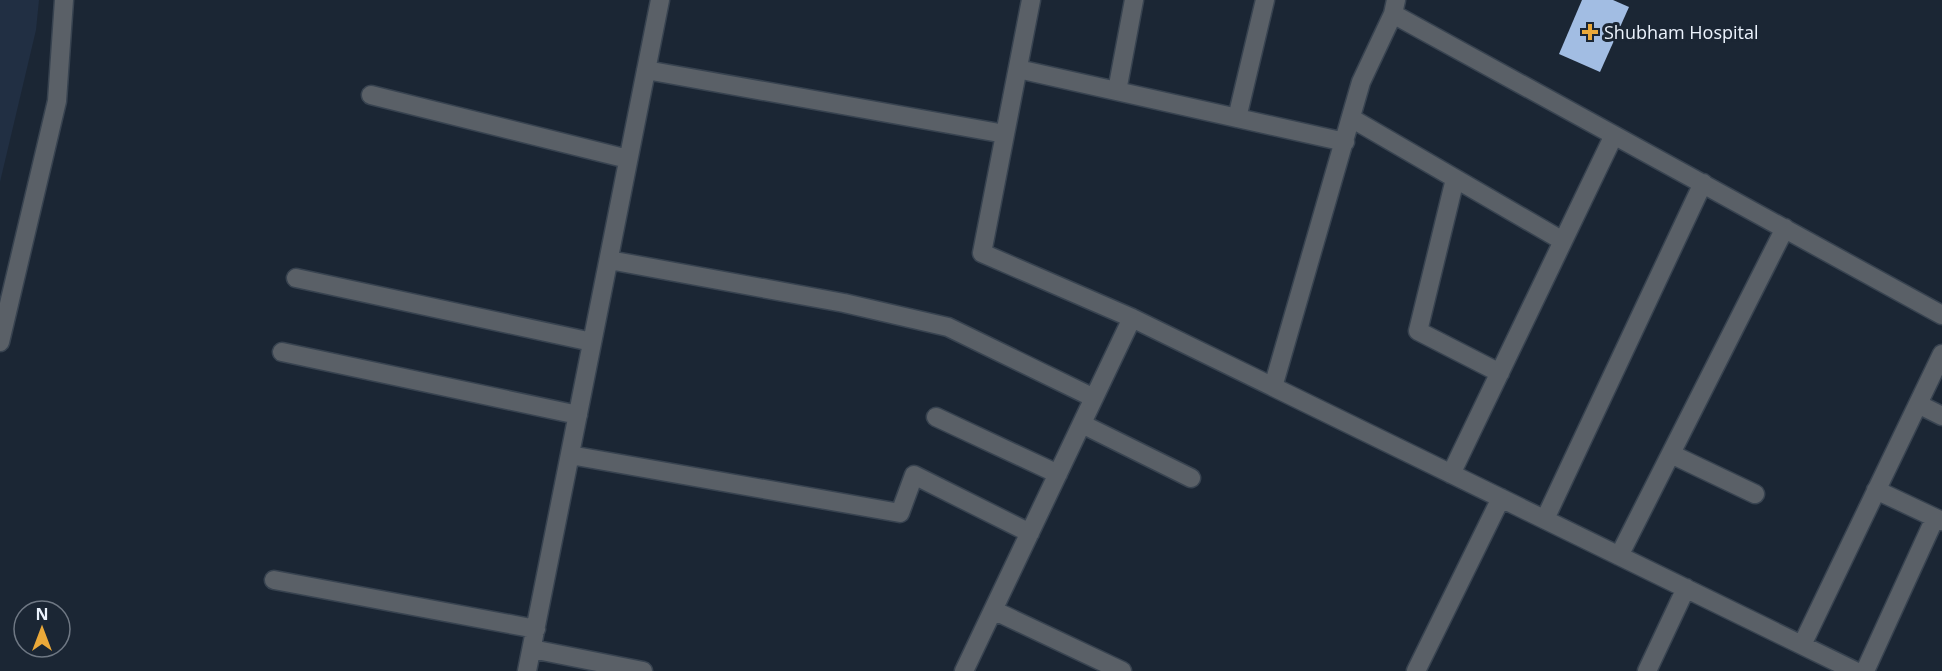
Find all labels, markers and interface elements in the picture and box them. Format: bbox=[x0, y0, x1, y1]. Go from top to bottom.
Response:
place label: Shubham Hospital bbox=[1604, 20, 1759, 44]
marker: Shubham Hospital bbox=[1581, 23, 1599, 41]
north arrow bbox=[12, 599, 72, 659]
text: N bbox=[35, 603, 49, 625]

